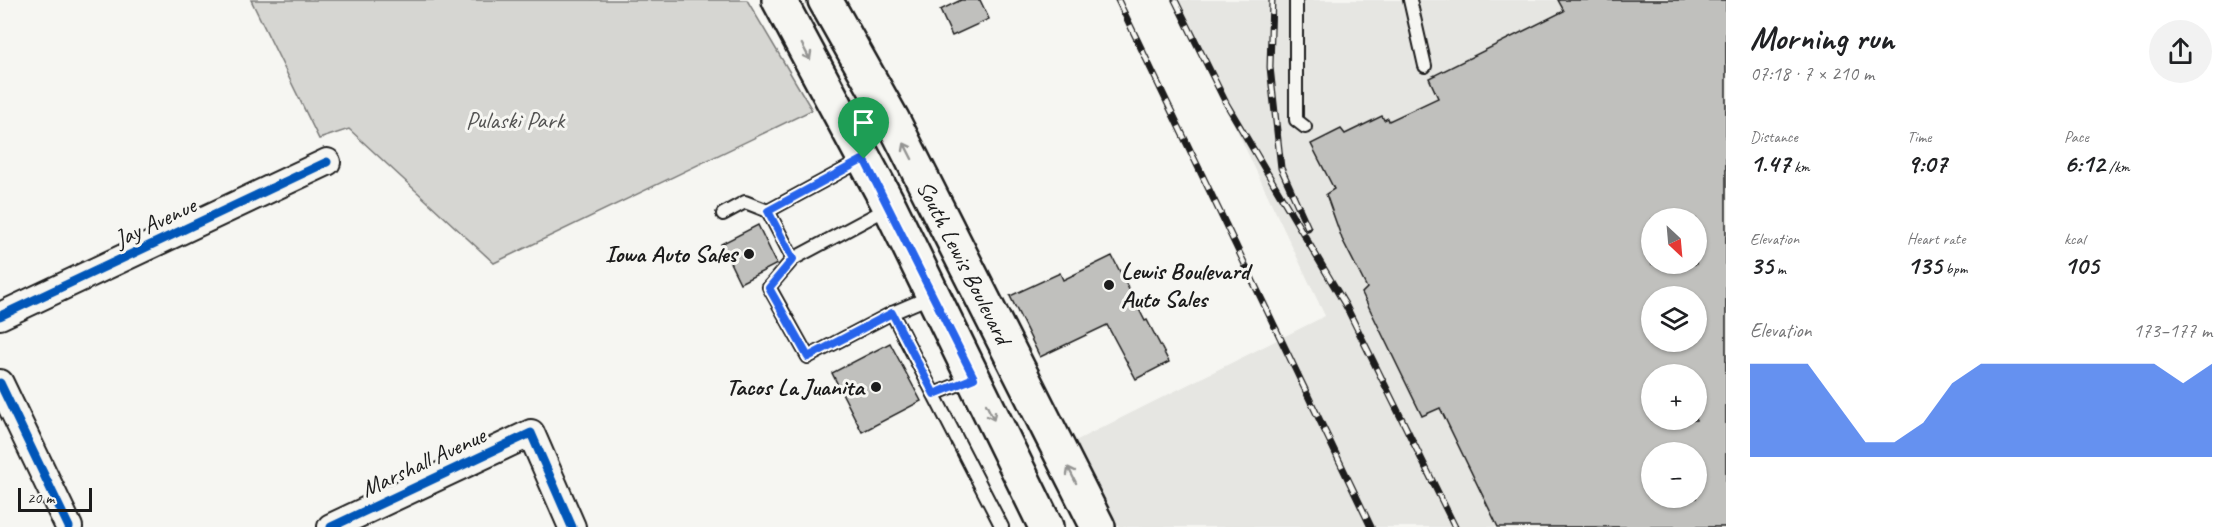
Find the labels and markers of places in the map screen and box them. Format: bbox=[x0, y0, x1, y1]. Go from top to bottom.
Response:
pin bbox=[838, 97, 889, 159]
place label: Iowa Auto Sales bbox=[605, 239, 740, 269]
marker: Iowa Auto Sales bbox=[742, 247, 756, 261]
place label: Lewis Boulevard Auto Sales bbox=[1121, 256, 1254, 314]
marker: Lewis Boulevard Auto Sales bbox=[1102, 278, 1116, 292]
place label: Tacos La Juanita bbox=[726, 372, 866, 402]
marker: Tacos La Juanita bbox=[869, 380, 883, 394]

